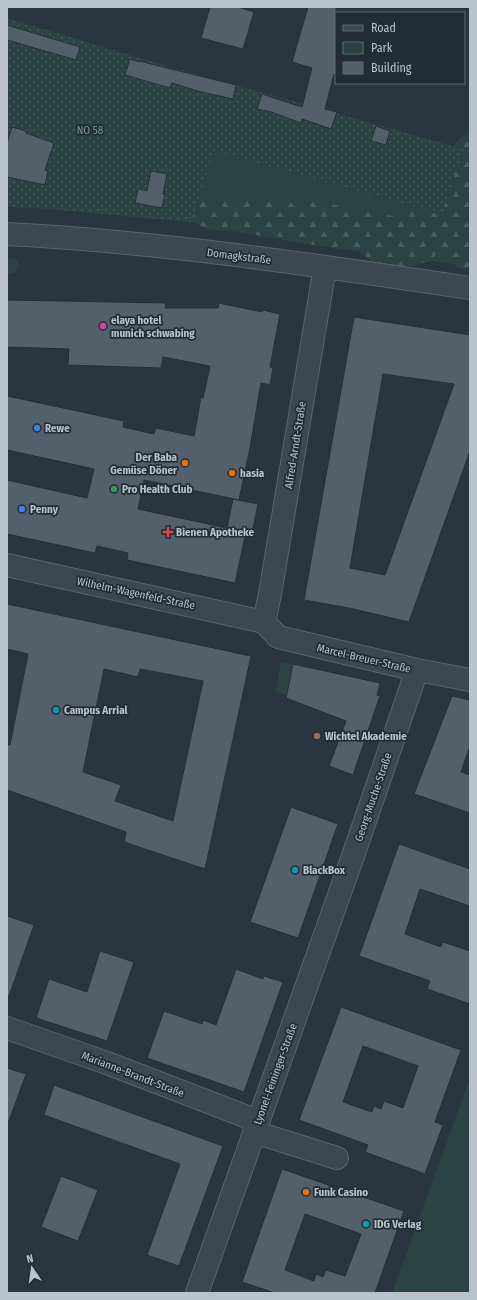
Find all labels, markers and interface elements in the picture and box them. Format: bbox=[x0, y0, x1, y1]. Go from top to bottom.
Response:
legend bbox=[335, 12, 465, 84]
text: Road bbox=[371, 21, 396, 35]
text: Park bbox=[371, 41, 393, 55]
text: Building bbox=[371, 61, 412, 75]
park label: NO 58 bbox=[77, 124, 104, 137]
street label: Domagkstraße bbox=[206, 246, 272, 267]
place label: elaya hotel munich schwabing bbox=[111, 314, 195, 340]
marker: elaya hotel munich schwabing bbox=[98, 321, 108, 331]
street label: Alfred-Arndt-Straße bbox=[282, 400, 309, 490]
place label: Rewe bbox=[45, 422, 70, 435]
marker: Rewe bbox=[32, 423, 42, 433]
place label: Der Baba Gemüse Döner bbox=[110, 451, 178, 477]
marker: Der Baba Gemüse Döner bbox=[180, 458, 190, 468]
place label: hasia bbox=[240, 467, 265, 480]
marker: hasia bbox=[227, 468, 237, 478]
place label: Pro Health Club bbox=[122, 483, 192, 496]
marker: Pro Health Club bbox=[109, 484, 119, 494]
place label: Penny bbox=[30, 503, 59, 516]
marker: Penny bbox=[17, 504, 27, 514]
place label: Bienen Apotheke bbox=[176, 526, 254, 539]
marker: Bienen Apotheke bbox=[163, 527, 173, 537]
street label: Wilhelm-Wagenfeld-Straße bbox=[76, 575, 196, 612]
street label: Marcel-Breuer-Straße bbox=[316, 641, 412, 676]
place label: Campus Arrial bbox=[64, 704, 129, 717]
marker: Campus Arrial bbox=[51, 705, 61, 715]
place label: Wichtel Akademie bbox=[325, 730, 407, 743]
marker: Wichtel Akademie bbox=[312, 731, 322, 741]
street label: Georg-Muche-Straße bbox=[352, 751, 395, 843]
place label: BlackBox bbox=[303, 864, 346, 877]
marker: BlackBox bbox=[290, 865, 300, 875]
street label: Lyonel-Feininger-Straße bbox=[251, 1022, 300, 1127]
street label: Marianne-Brandt-Straße bbox=[80, 1049, 186, 1100]
place label: Funk Casino bbox=[314, 1186, 368, 1199]
marker: Funk Casino bbox=[301, 1187, 311, 1197]
place label: IDG Verlag bbox=[374, 1218, 422, 1231]
marker: IDG Verlag bbox=[361, 1219, 371, 1229]
north arrow bbox=[12, 1248, 52, 1288]
text: N bbox=[25, 1252, 35, 1266]

